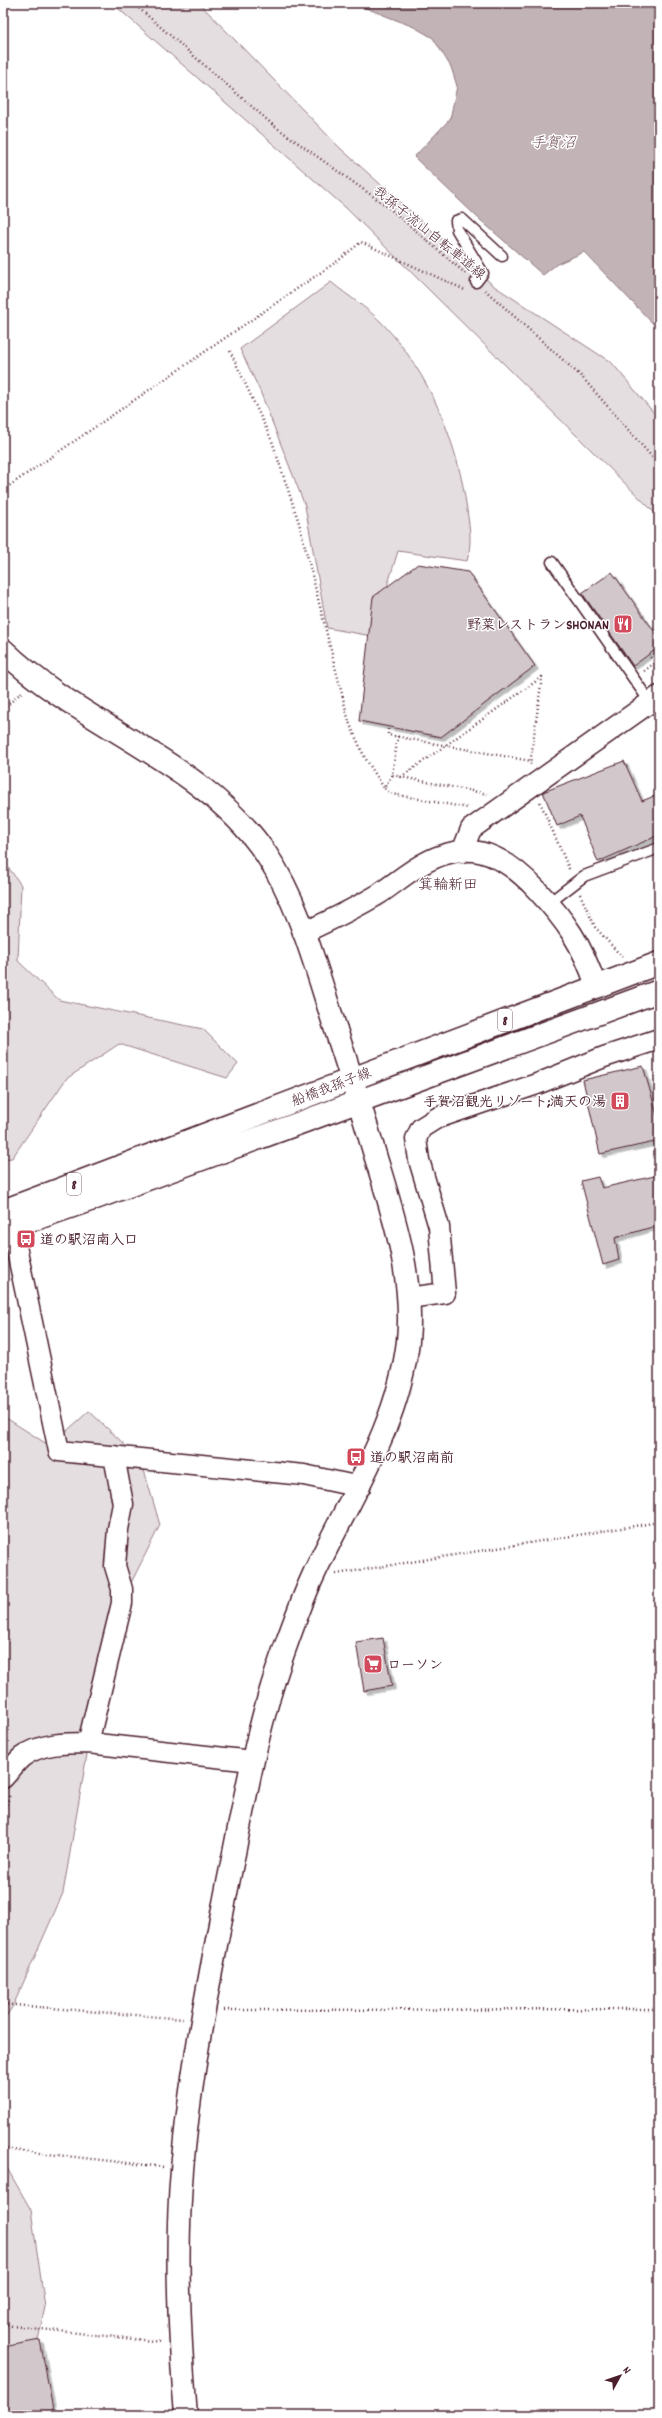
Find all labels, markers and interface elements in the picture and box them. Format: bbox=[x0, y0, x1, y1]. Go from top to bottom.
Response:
water label: 手賀沼 bbox=[530, 133, 577, 155]
street label: 我孫子流山自転車道線 bbox=[368, 182, 489, 285]
restaurant icon: 野菜レストランSHONAN bbox=[612, 613, 634, 635]
place label: 野菜レストランSHONAN bbox=[467, 616, 609, 636]
district label: 箕輪新田 bbox=[418, 875, 478, 897]
road number: 8 bbox=[498, 1009, 512, 1031]
street label: 船橋我孫子線 bbox=[289, 1063, 375, 1112]
building icon: 手賀沼観光リゾート;満天の湯 bbox=[609, 1090, 631, 1112]
place label: 手賀沼観光リゾート;満天の湯 bbox=[423, 1093, 606, 1113]
road number: 8 bbox=[67, 1173, 81, 1195]
bus stop icon: 道の駅沼南入口 bbox=[15, 1228, 37, 1250]
place label: 道の駅沼南入口 bbox=[40, 1231, 138, 1251]
bus stop icon: 道の駅沼南前 bbox=[345, 1446, 367, 1468]
place label: 道の駅沼南前 bbox=[370, 1449, 454, 1469]
supermarket icon: ローソン bbox=[362, 1653, 384, 1675]
place label: ローソン bbox=[387, 1656, 443, 1676]
north arrow bbox=[600, 2356, 640, 2396]
text: N bbox=[618, 2364, 634, 2379]

